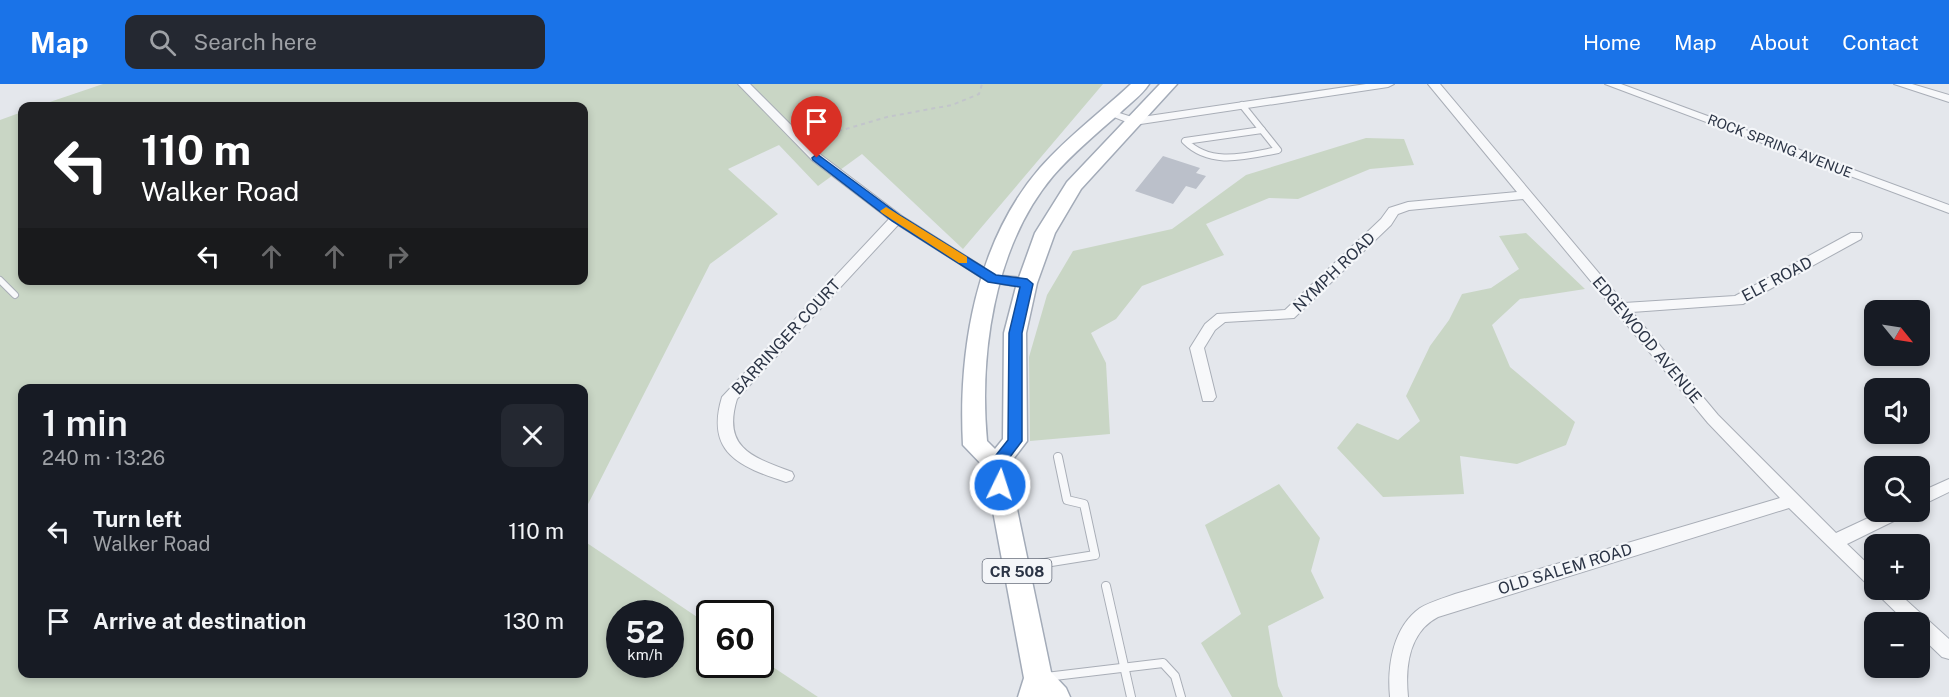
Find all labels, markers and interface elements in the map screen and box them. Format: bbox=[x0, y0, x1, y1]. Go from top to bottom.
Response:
search box bbox=[125, 15, 545, 69]
text: Map bbox=[30, 26, 89, 59]
icon: search bbox=[146, 26, 179, 59]
text: Search here bbox=[194, 29, 317, 55]
text: Home bbox=[1583, 30, 1641, 55]
text: Map bbox=[1674, 30, 1717, 55]
text: About bbox=[1750, 30, 1809, 55]
text: Contact bbox=[1842, 30, 1919, 55]
pin bbox=[791, 96, 842, 158]
icon: arrive bbox=[800, 105, 833, 138]
street label: ROCK SPRING AVENUE bbox=[1705, 111, 1855, 181]
text: 110 m bbox=[141, 125, 251, 174]
icon: left bbox=[42, 126, 120, 204]
text: Walker Road bbox=[141, 175, 299, 207]
street label: NYMPH ROAD bbox=[1289, 228, 1379, 316]
icon: left bbox=[192, 240, 225, 273]
icon: ahead bbox=[255, 240, 288, 273]
icon: ahead bbox=[318, 240, 351, 273]
icon: right bbox=[381, 240, 414, 273]
street label: ELF ROAD bbox=[1739, 253, 1815, 305]
street label: EDGEWOOD AVENUE bbox=[1588, 273, 1706, 407]
street label: BARRINGER COURT bbox=[728, 275, 845, 399]
north arrow bbox=[1864, 300, 1930, 366]
map controls bbox=[1864, 300, 1930, 678]
button: sound bbox=[1864, 378, 1930, 444]
text: 1 min bbox=[42, 402, 128, 444]
button: close bbox=[501, 404, 564, 467]
text: 240 m · 13:26 bbox=[42, 446, 165, 470]
position arrow bbox=[968, 453, 1032, 517]
button: search bbox=[1864, 456, 1930, 522]
text: Turn left bbox=[93, 506, 182, 532]
icon: left bbox=[42, 515, 75, 548]
text: 110 m bbox=[508, 518, 564, 544]
text: Walker Road bbox=[93, 532, 210, 556]
button: + bbox=[1864, 534, 1930, 600]
street label: OLD SALEM ROAD bbox=[1496, 540, 1634, 598]
road number: CR 508 bbox=[982, 559, 1052, 583]
speed limit sign: 60 bbox=[696, 600, 774, 678]
icon: arrive bbox=[42, 605, 75, 638]
text: Arrive at destination bbox=[93, 608, 306, 634]
text: 130 m bbox=[503, 608, 564, 634]
button: − bbox=[1864, 612, 1930, 678]
text: 52 bbox=[625, 614, 665, 650]
text: km/h bbox=[627, 646, 663, 663]

